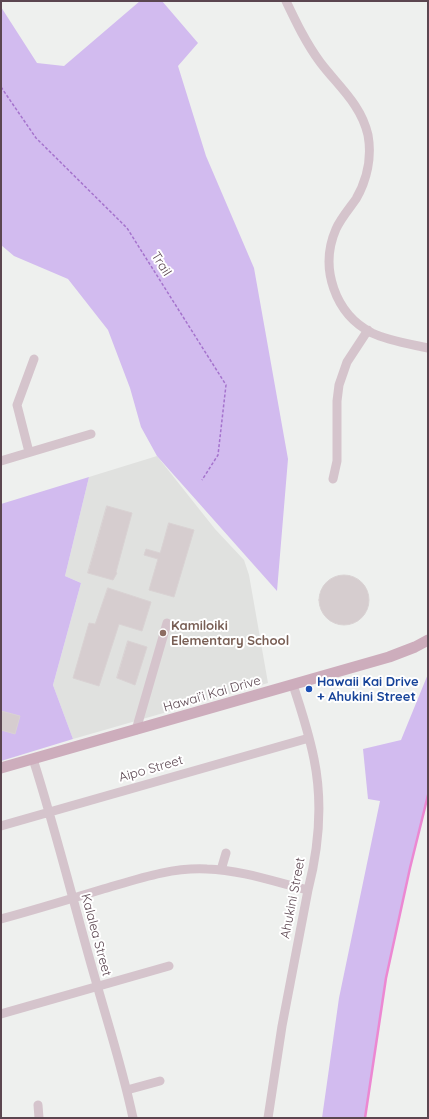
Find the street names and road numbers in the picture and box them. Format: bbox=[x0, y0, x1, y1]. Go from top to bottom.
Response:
street label: Trail bbox=[148, 249, 174, 279]
street label: Hawai’i Kai Drive bbox=[161, 673, 263, 715]
street label: Aipo Street bbox=[117, 752, 185, 786]
street label: Ahukini Street bbox=[277, 856, 309, 940]
street label: Kalalea Street bbox=[78, 892, 114, 978]

